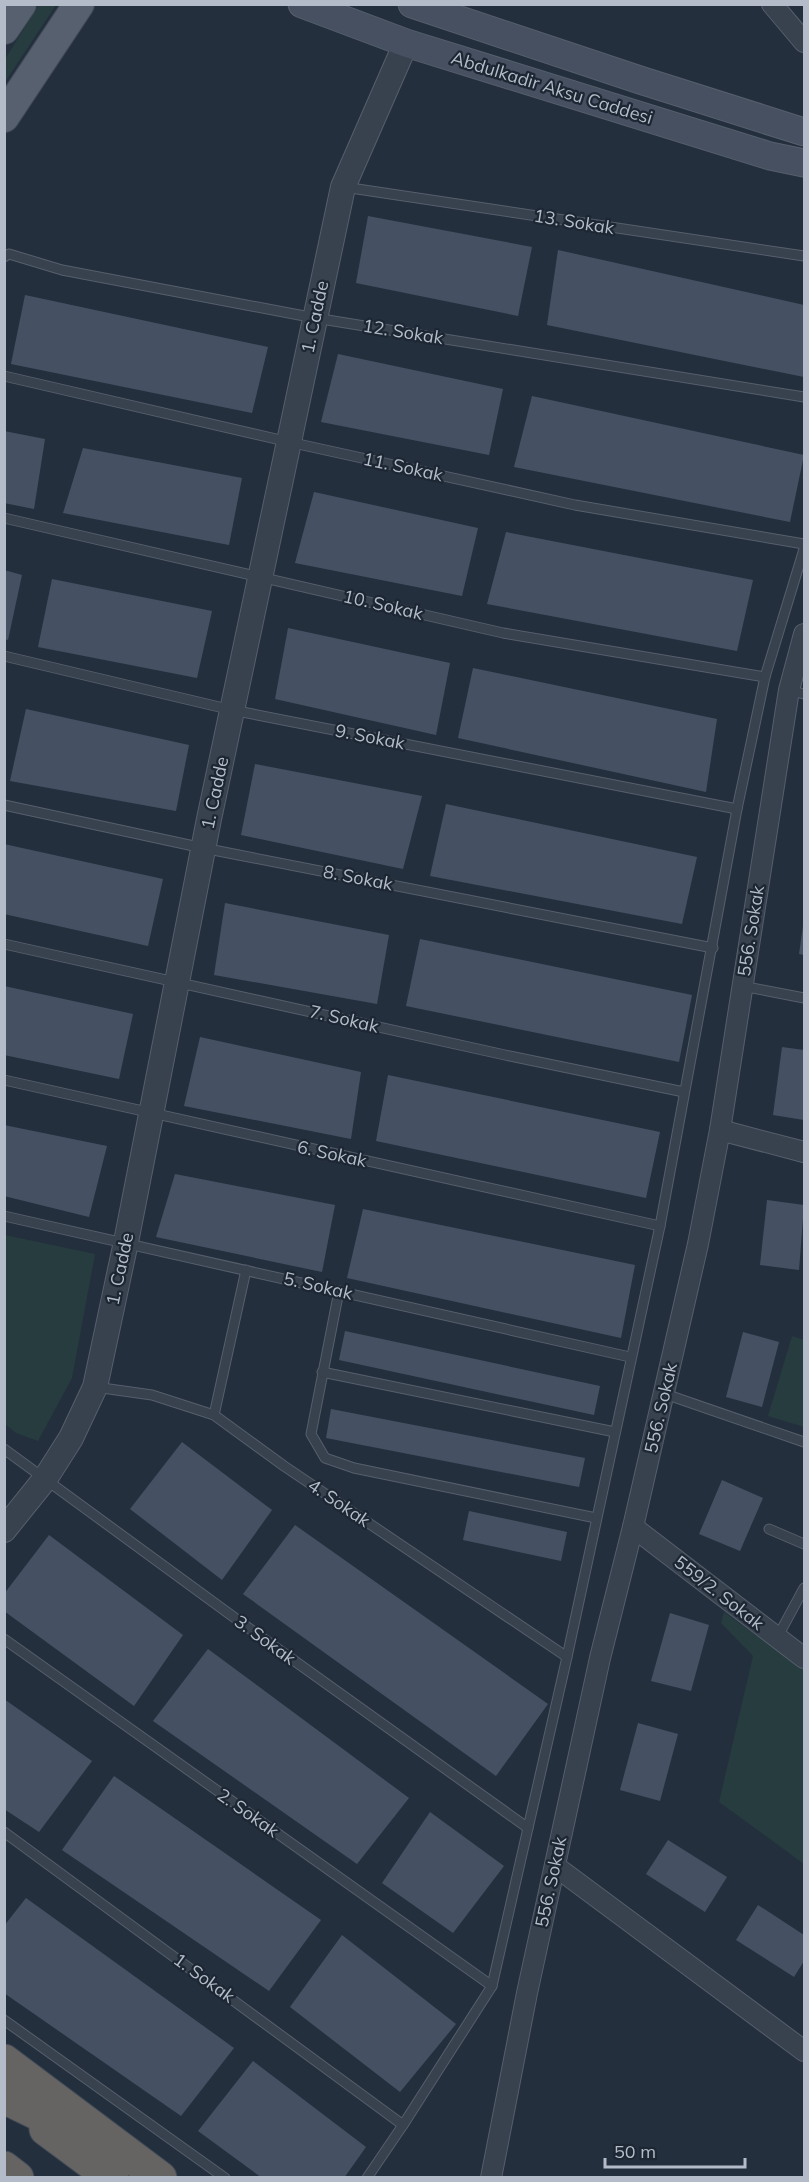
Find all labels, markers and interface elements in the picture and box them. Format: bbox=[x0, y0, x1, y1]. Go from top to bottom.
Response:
street label: Abdulkadir Aksu Caddesi bbox=[449, 46, 656, 129]
street label: 13. Sokak bbox=[532, 204, 617, 239]
street label: 1. Cadde bbox=[296, 278, 333, 355]
street label: 12. Sokak bbox=[361, 314, 446, 349]
street label: 11. Sokak bbox=[361, 447, 446, 486]
street label: 10. Sokak bbox=[341, 584, 426, 625]
street label: 9. Sokak bbox=[333, 719, 408, 755]
street label: 1. Cadde bbox=[196, 754, 233, 831]
street label: 8. Sokak bbox=[321, 860, 396, 896]
street label: 556. Sokak bbox=[732, 883, 769, 978]
street label: 7. Sokak bbox=[307, 999, 382, 1038]
street label: 6. Sokak bbox=[295, 1135, 370, 1172]
street label: 1. Cadde bbox=[101, 1230, 138, 1307]
street label: 5. Sokak bbox=[281, 1266, 356, 1305]
street label: 556. Sokak bbox=[639, 1360, 682, 1455]
street label: 4. Sokak bbox=[304, 1473, 375, 1532]
street label: 559/2. Sokak bbox=[670, 1550, 769, 1635]
street label: 3. Sokak bbox=[230, 1610, 301, 1670]
street label: 2. Sokak bbox=[213, 1783, 284, 1843]
street label: 556. Sokak bbox=[530, 1834, 571, 1929]
street label: 1. Sokak bbox=[169, 1948, 240, 2008]
scale bar bbox=[605, 2131, 744, 2169]
text: 50 m bbox=[614, 2140, 656, 2163]

